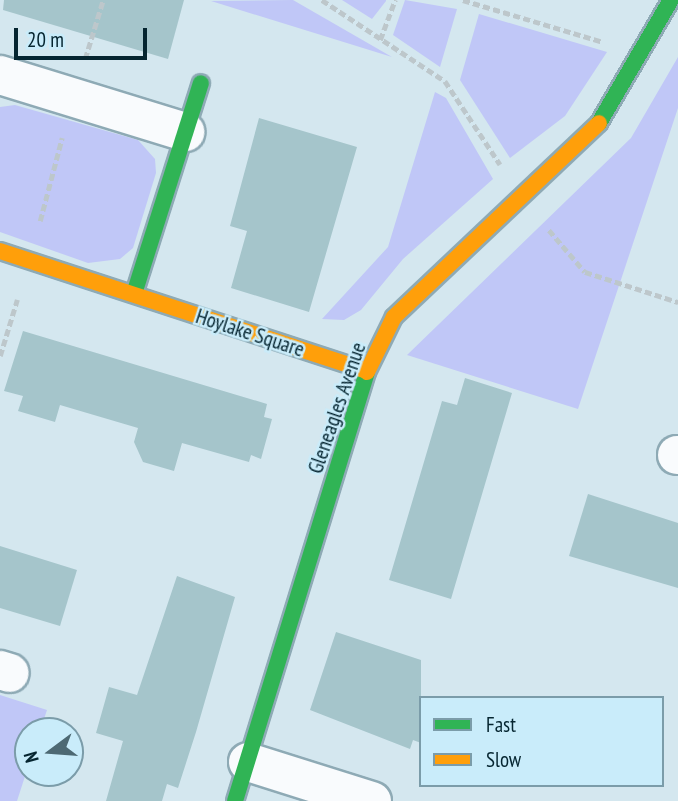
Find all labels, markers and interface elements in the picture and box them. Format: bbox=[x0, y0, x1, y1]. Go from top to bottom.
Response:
scale bar bbox=[18, 14, 150, 58]
text: 20 m bbox=[27, 26, 64, 53]
street label: Hoylake Square bbox=[193, 304, 307, 362]
street label: Gleneagles Avenue bbox=[303, 339, 371, 477]
legend bbox=[419, 696, 664, 787]
text: Fast bbox=[486, 711, 516, 738]
north arrow bbox=[14, 717, 84, 787]
text: Slow bbox=[486, 746, 521, 773]
text: N bbox=[18, 749, 44, 765]

